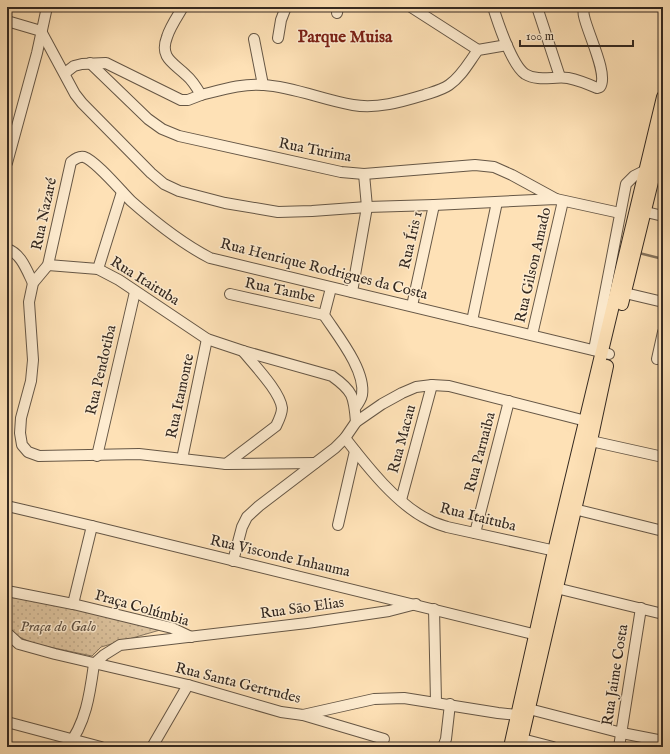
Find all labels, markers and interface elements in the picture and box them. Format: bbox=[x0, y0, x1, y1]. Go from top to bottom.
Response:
scale bar bbox=[520, 22, 633, 48]
district label: Parque Muisa bbox=[298, 27, 393, 48]
text: 100 m bbox=[526, 29, 554, 44]
street label: Rua Turima bbox=[277, 134, 354, 166]
street label: Rua Nazaré bbox=[27, 176, 61, 252]
street label: Rua Gilson Amado bbox=[510, 205, 556, 325]
street label: Rua Íris 1 bbox=[395, 209, 427, 271]
street label: Rua Henrique Rodrigues da Costa bbox=[218, 234, 430, 304]
street label: Rua Itaituba bbox=[107, 252, 184, 310]
street label: Rua Tambe bbox=[243, 273, 317, 307]
street label: Rua Pendotiba bbox=[81, 323, 121, 417]
street label: Rua Itamonte bbox=[162, 352, 198, 440]
street label: Rua Macau bbox=[384, 402, 420, 475]
street label: Rua Parnaiba bbox=[460, 409, 500, 494]
street label: Rua Itaituba bbox=[438, 498, 519, 536]
street label: Rua Visconde Inhauma bbox=[208, 531, 352, 581]
street label: Praça Colúmbia bbox=[93, 585, 192, 631]
street label: Rua Sāo Elias bbox=[259, 593, 345, 623]
park label: Praça do Galo bbox=[20, 617, 96, 636]
street label: Rua Jaime Costa bbox=[598, 622, 632, 727]
street label: Rua Santa Gertrudes bbox=[173, 658, 303, 708]

